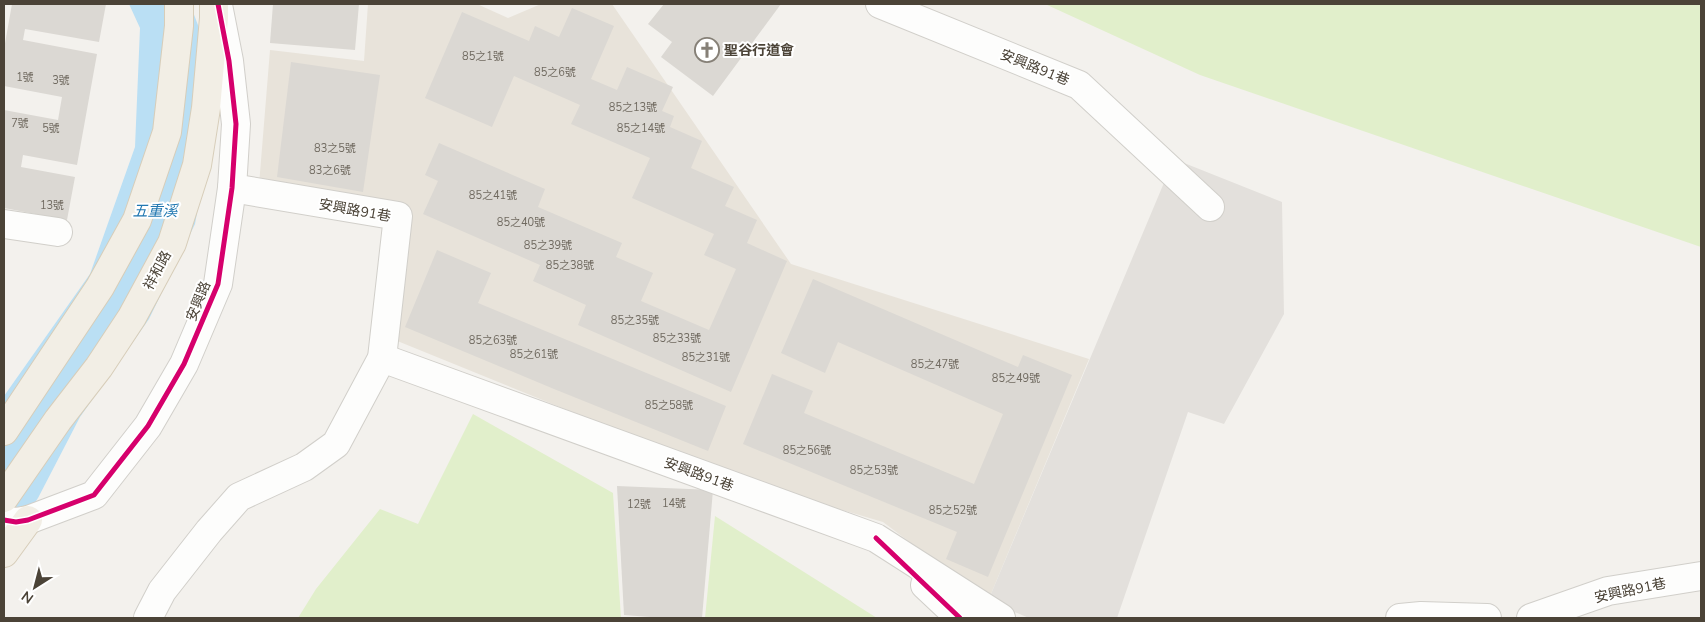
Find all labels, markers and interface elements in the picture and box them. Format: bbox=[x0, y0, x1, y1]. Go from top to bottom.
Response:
church icon: 聖谷行道會 bbox=[694, 37, 720, 63]
place label: 聖谷行道會 bbox=[724, 41, 794, 60]
street label: 安興路91巷 bbox=[997, 45, 1072, 90]
house number: 85之1號 bbox=[462, 49, 504, 64]
house number: 85之6號 bbox=[534, 65, 576, 80]
house number: 1號 bbox=[16, 70, 34, 85]
house number: 3號 bbox=[52, 73, 70, 88]
house number: 85之13號 bbox=[609, 100, 657, 115]
house number: 7號 bbox=[11, 116, 29, 131]
house number: 5號 bbox=[42, 121, 60, 136]
house number: 85之14號 bbox=[617, 121, 665, 136]
house number: 83之5號 bbox=[314, 141, 356, 156]
house number: 83之6號 bbox=[309, 163, 351, 178]
house number: 85之41號 bbox=[469, 188, 517, 203]
street label: 安興路91巷 bbox=[317, 195, 392, 226]
house number: 13號 bbox=[40, 198, 64, 213]
water label: 五重溪 bbox=[132, 201, 179, 221]
house number: 85之40號 bbox=[497, 215, 545, 230]
house number: 85之39號 bbox=[524, 238, 572, 253]
street label: 祥和路 bbox=[139, 247, 176, 293]
house number: 85之38號 bbox=[546, 258, 594, 273]
street label: 安興路 bbox=[182, 278, 215, 324]
house number: 85之35號 bbox=[611, 313, 659, 328]
house number: 85之33號 bbox=[653, 331, 701, 346]
house number: 85之63號 bbox=[469, 333, 517, 348]
house number: 85之61號 bbox=[510, 347, 558, 362]
house number: 85之31號 bbox=[682, 350, 730, 365]
house number: 85之47號 bbox=[911, 357, 959, 372]
house number: 85之49號 bbox=[992, 371, 1040, 386]
house number: 85之58號 bbox=[645, 398, 693, 413]
house number: 85之56號 bbox=[783, 443, 831, 458]
street label: 安興路91巷 bbox=[661, 453, 736, 496]
house number: 85之53號 bbox=[850, 463, 898, 478]
house number: 14號 bbox=[662, 496, 686, 511]
house number: 12號 bbox=[627, 497, 651, 512]
house number: 85之52號 bbox=[929, 503, 977, 518]
north arrow bbox=[10, 562, 60, 612]
street label: 安興路91巷 bbox=[1593, 574, 1668, 607]
text: N bbox=[18, 586, 37, 608]

